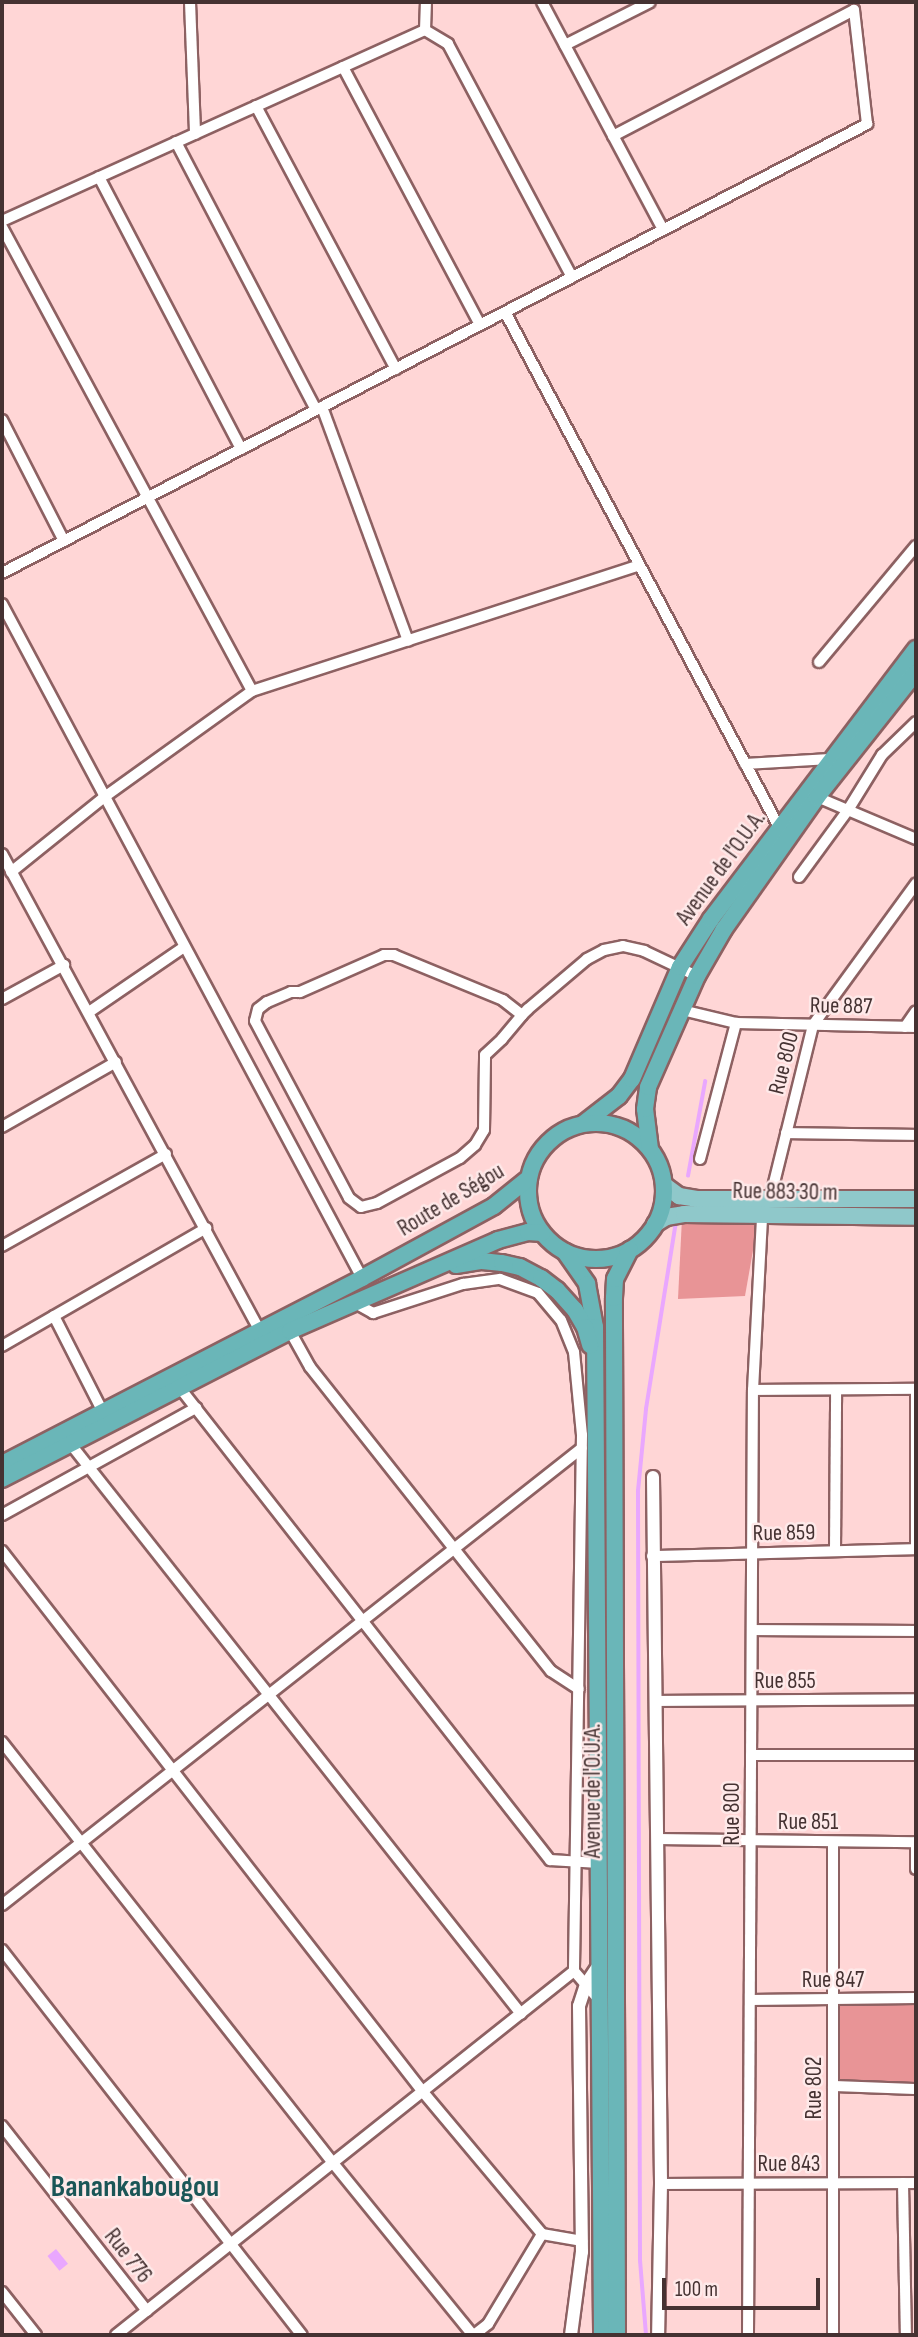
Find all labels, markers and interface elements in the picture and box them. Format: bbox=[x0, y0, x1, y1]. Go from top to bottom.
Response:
street label: Avenue de l'O.U.A. bbox=[670, 805, 772, 931]
street label: Rue 887 bbox=[810, 992, 872, 1020]
street label: Rue 800 bbox=[763, 1029, 805, 1097]
street label: Route de Ségou bbox=[393, 1158, 509, 1242]
street label: Rue 883 30 m bbox=[732, 1177, 838, 1207]
street label: Rue 859 bbox=[752, 1519, 816, 1547]
street label: Rue 855 bbox=[754, 1667, 816, 1695]
street label: Avenue de l'O.U.A. bbox=[579, 1724, 607, 1858]
street label: Rue 800 bbox=[718, 1782, 746, 1846]
street label: Rue 851 bbox=[778, 1808, 838, 1836]
street label: Rue 847 bbox=[802, 1966, 864, 1994]
street label: Rue 802 bbox=[800, 2057, 828, 2119]
street label: Rue 843 bbox=[757, 2150, 821, 2178]
district label: Banankabougou bbox=[51, 2169, 219, 2205]
street label: Rue 776 bbox=[98, 2223, 158, 2289]
scale bar bbox=[666, 2264, 824, 2308]
text: 100 m bbox=[675, 2277, 718, 2302]

